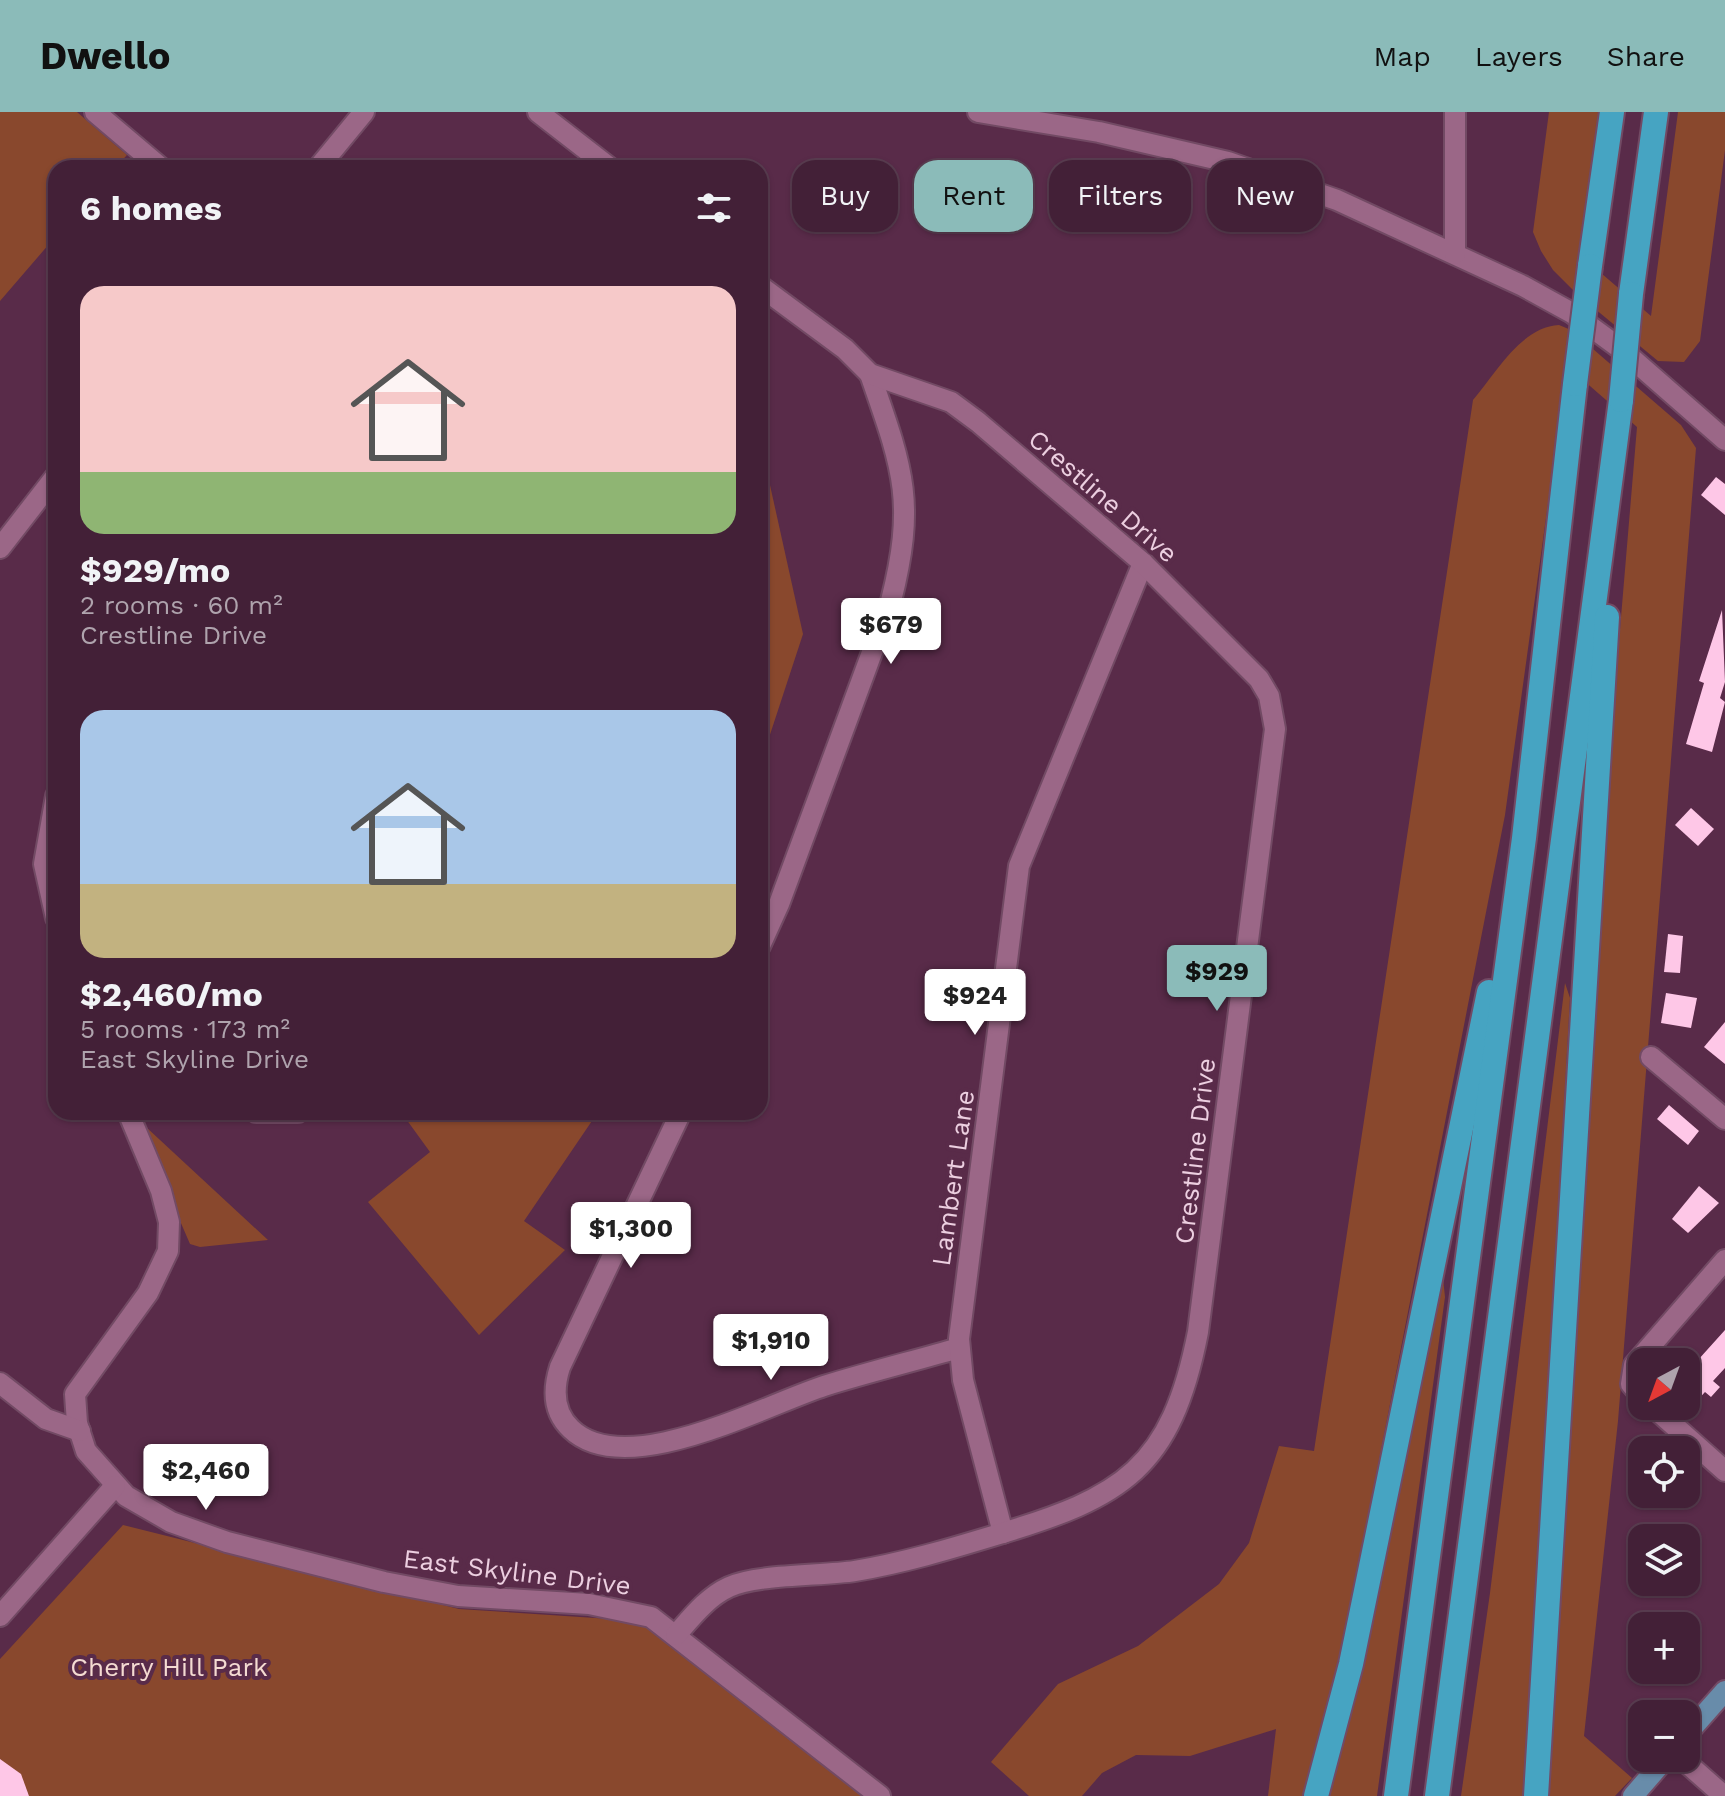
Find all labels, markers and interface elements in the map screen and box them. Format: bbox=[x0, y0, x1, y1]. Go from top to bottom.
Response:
text: Dwello bbox=[40, 34, 170, 78]
text: Map bbox=[1374, 40, 1431, 73]
text: Layers bbox=[1475, 40, 1563, 73]
text: Share bbox=[1607, 40, 1685, 73]
chip: Buy bbox=[792, 160, 898, 232]
chip: Rent bbox=[914, 160, 1033, 232]
chip: Filters bbox=[1049, 160, 1191, 232]
chip: New bbox=[1207, 160, 1323, 232]
icon: filters bbox=[692, 186, 736, 230]
text: 6 homes bbox=[80, 188, 222, 228]
icon: home bbox=[336, 338, 480, 482]
street label: Crestline Drive bbox=[1023, 423, 1183, 569]
text: $929/mo bbox=[80, 550, 230, 590]
text: 2 rooms · 60 m² bbox=[80, 590, 283, 620]
pin: $679 bbox=[844, 598, 938, 666]
text: $679 bbox=[859, 609, 923, 639]
text: Crestline Drive bbox=[80, 620, 267, 650]
icon: home bbox=[336, 762, 480, 906]
pin: $929 bbox=[1170, 945, 1264, 1013]
text: $929 bbox=[1185, 956, 1249, 986]
pin: $924 bbox=[928, 969, 1022, 1037]
text: $2,460/mo bbox=[80, 974, 263, 1014]
text: $924 bbox=[943, 980, 1007, 1010]
text: 5 rooms · 173 m² bbox=[80, 1014, 290, 1044]
text: East Skyline Drive bbox=[80, 1044, 309, 1074]
street label: Crestline Drive bbox=[1169, 1056, 1221, 1246]
street label: Lambert Lane bbox=[926, 1088, 980, 1268]
pin: $1,300 bbox=[566, 1202, 696, 1270]
text: $1,300 bbox=[589, 1213, 673, 1243]
pin: $1,910 bbox=[706, 1314, 836, 1382]
text: $1,910 bbox=[731, 1325, 811, 1355]
north arrow bbox=[1628, 1348, 1700, 1420]
map controls bbox=[1628, 1348, 1700, 1772]
button: locate bbox=[1628, 1436, 1700, 1508]
pin: $2,460 bbox=[141, 1444, 271, 1512]
text: $2,460 bbox=[161, 1455, 251, 1485]
button: layers bbox=[1628, 1524, 1700, 1596]
street label: East Skyline Drive bbox=[401, 1543, 633, 1601]
button: + bbox=[1628, 1612, 1700, 1684]
park label: Cherry Hill Park bbox=[70, 1652, 268, 1682]
button: − bbox=[1628, 1700, 1700, 1772]

